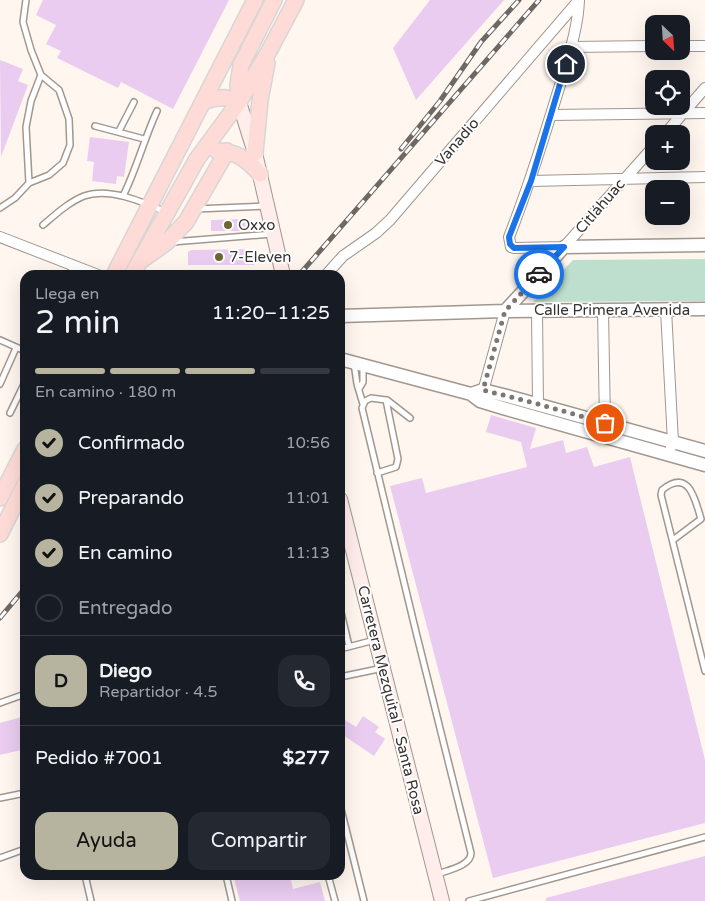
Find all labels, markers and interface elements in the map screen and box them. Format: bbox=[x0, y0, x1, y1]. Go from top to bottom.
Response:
north arrow bbox=[645, 15, 690, 60]
map controls bbox=[645, 15, 690, 225]
pin bbox=[545, 43, 587, 85]
icon: home bbox=[552, 50, 580, 78]
button: locate bbox=[645, 70, 690, 115]
street label: Vanadio bbox=[431, 114, 483, 170]
button: + bbox=[645, 125, 690, 170]
street label: Citláhuac bbox=[571, 175, 629, 237]
button: − bbox=[645, 180, 690, 225]
place label: Oxxo bbox=[238, 216, 275, 234]
marker: Oxxo bbox=[222, 219, 234, 231]
place label: 7-Eleven bbox=[229, 248, 291, 266]
courier bbox=[514, 249, 564, 299]
marker: 7-Eleven bbox=[213, 251, 225, 263]
icon: car bbox=[525, 260, 553, 288]
text: Llega en bbox=[35, 284, 99, 304]
street label: Calle Primera Avenida bbox=[534, 301, 690, 319]
text: 11:20–11:25 bbox=[212, 302, 330, 324]
text: 2 min bbox=[35, 304, 120, 342]
text: En camino · 180 m bbox=[35, 382, 176, 402]
pin bbox=[584, 402, 626, 444]
icon: bag bbox=[591, 409, 619, 437]
icon: check bbox=[35, 429, 63, 457]
text: Confirmado bbox=[78, 432, 185, 454]
text: 10:56 bbox=[286, 433, 330, 453]
icon: check bbox=[35, 484, 63, 512]
text: Preparando bbox=[78, 487, 184, 509]
text: 11:01 bbox=[286, 488, 330, 508]
icon: check bbox=[35, 539, 63, 567]
text: En camino bbox=[78, 542, 173, 564]
text: 11:13 bbox=[286, 543, 330, 563]
street label: Carretera Mezquital - Santa Rosa bbox=[354, 584, 428, 816]
text: Entregado bbox=[78, 597, 173, 619]
button: phone bbox=[278, 655, 330, 707]
text: Diego bbox=[99, 660, 152, 682]
text: D bbox=[54, 670, 68, 692]
text: Repartidor · 4.5 bbox=[99, 682, 217, 702]
text: Pedido #7001 bbox=[35, 747, 163, 769]
text: $277 bbox=[282, 747, 330, 769]
button: Ayuda bbox=[35, 812, 178, 870]
button: Compartir bbox=[188, 812, 330, 870]

